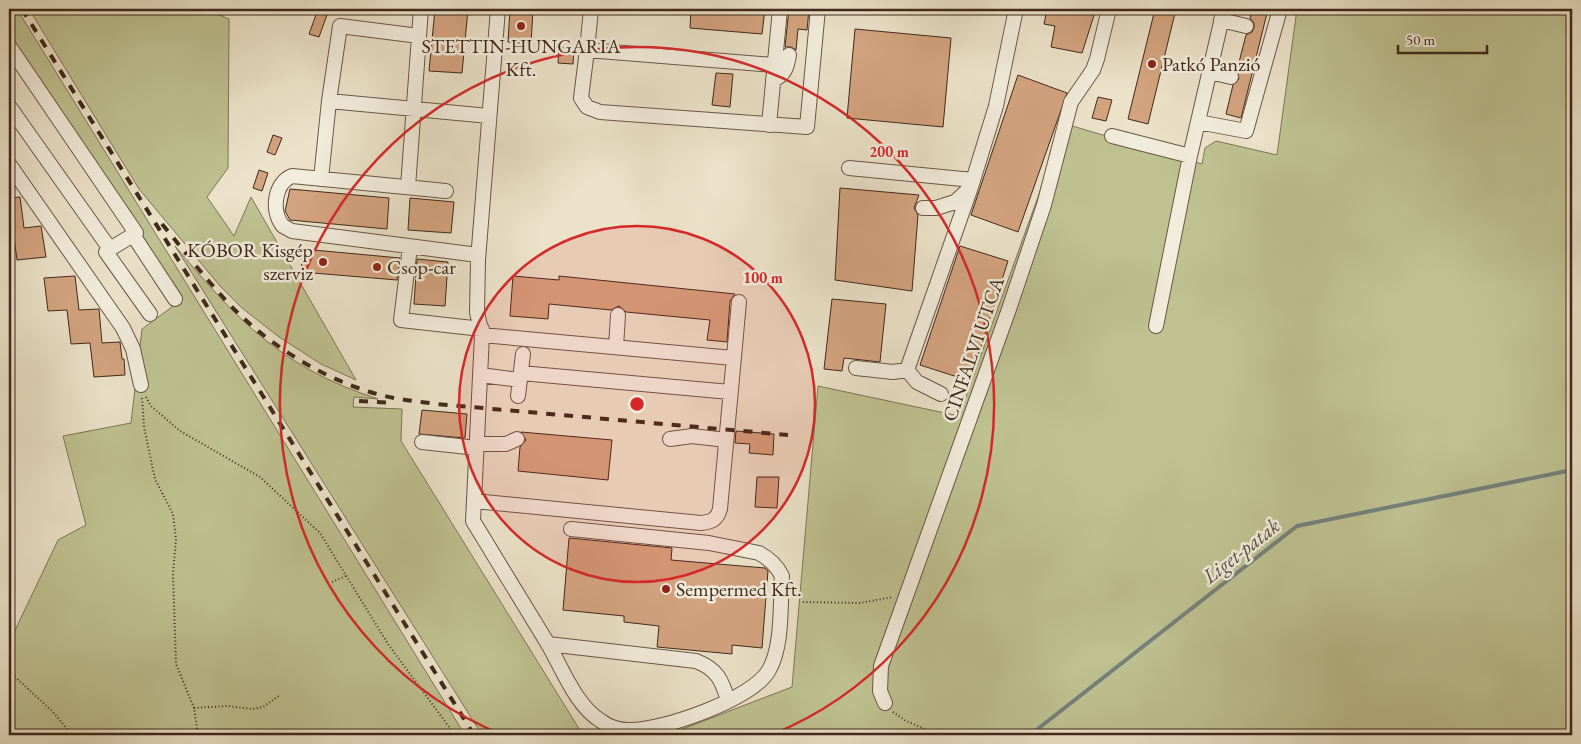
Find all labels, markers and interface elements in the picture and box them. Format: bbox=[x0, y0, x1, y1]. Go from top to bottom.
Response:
marker: STETTIN-HUNGARIA Kft. bbox=[515, 20, 527, 32]
scale bar bbox=[1398, 22, 1487, 54]
text: 50 m bbox=[1406, 30, 1435, 49]
place label: STETTIN-HUNGARIA Kft. bbox=[421, 33, 621, 82]
place label: Patkó Panzió bbox=[1162, 51, 1261, 77]
marker: Patkó Panzió bbox=[1146, 58, 1158, 70]
text: 200 m bbox=[869, 142, 909, 161]
place label: KÓBOR Kisgép szerviz bbox=[187, 237, 313, 286]
place label: Csop-car bbox=[387, 254, 456, 280]
marker: KÓBOR Kisgép szerviz bbox=[317, 256, 329, 268]
marker: Csop-car bbox=[371, 261, 383, 273]
text: 100 m bbox=[743, 268, 783, 287]
street label: CINFALVI UTCA bbox=[936, 273, 1010, 425]
centre of rings bbox=[628, 395, 646, 413]
water label: Liget-patak bbox=[1196, 512, 1285, 590]
place label: Sempermed Kft. bbox=[676, 576, 802, 602]
marker: Sempermed Kft. bbox=[660, 583, 672, 595]

